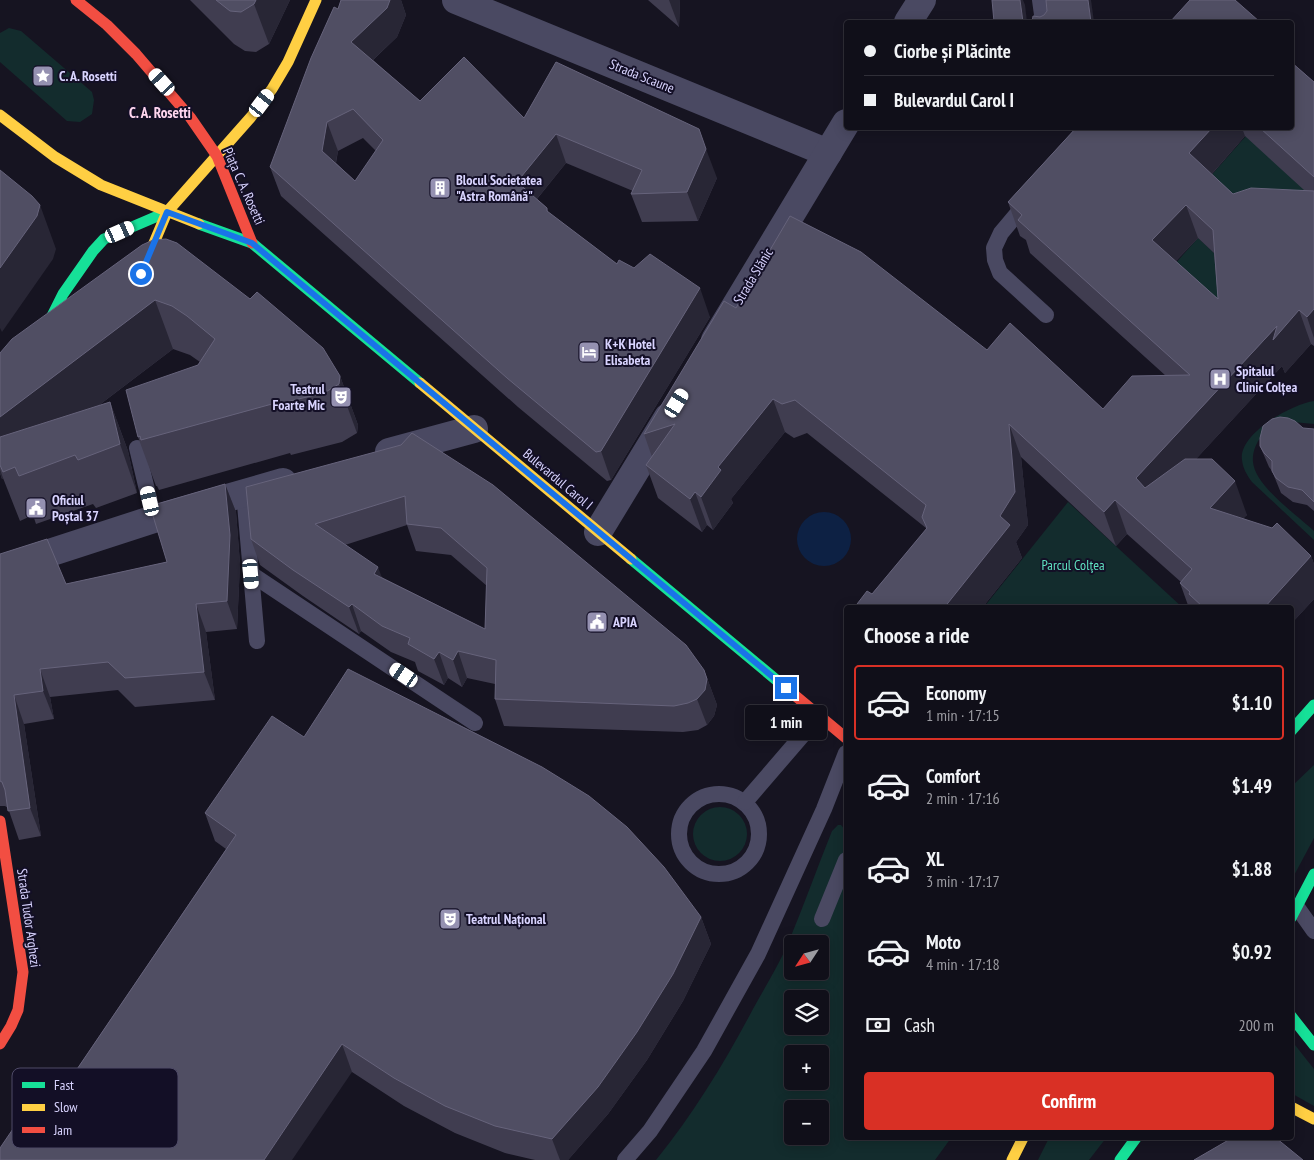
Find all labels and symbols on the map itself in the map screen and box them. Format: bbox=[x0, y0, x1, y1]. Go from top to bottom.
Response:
street label: Strada Scaune bbox=[607, 55, 677, 97]
place icon: C. A. Rosetti bbox=[31, 64, 55, 88]
car bbox=[146, 66, 177, 98]
place label: C. A. Rosetti bbox=[59, 67, 117, 85]
car bbox=[246, 87, 277, 119]
district label: C. A. Rosetti bbox=[129, 103, 191, 122]
street label: Piața C. A. Rosetti bbox=[219, 144, 269, 228]
place label: Blocul Societatea "Astra Română" bbox=[456, 171, 542, 205]
building icon: Blocul Societatea "Astra Română" bbox=[428, 176, 452, 200]
car bbox=[103, 219, 136, 245]
street label: Strada Slănic bbox=[729, 244, 777, 308]
route start bbox=[130, 263, 152, 285]
place label: K+K Hotel Elisabeta bbox=[605, 335, 656, 369]
hotel icon: K+K Hotel Elisabeta bbox=[577, 340, 601, 364]
place label: Spitalul Clinic Colțea bbox=[1236, 362, 1297, 396]
hospital icon: Spitalul Clinic Colțea bbox=[1208, 367, 1232, 391]
place label: Teatrul Foarte Mic bbox=[272, 380, 326, 414]
theatre icon: Teatrul Foarte Mic bbox=[329, 385, 353, 409]
car bbox=[662, 386, 691, 420]
street label: Bulevardul Carol I bbox=[519, 444, 597, 514]
car bbox=[139, 485, 160, 517]
place label: Oficiul Poștal 37 bbox=[52, 491, 99, 525]
public building icon: Oficiul Poștal 37 bbox=[24, 496, 48, 520]
park label: Parcul Colţea bbox=[1041, 556, 1105, 574]
car bbox=[242, 558, 259, 590]
public building icon: APIA bbox=[585, 610, 609, 634]
place label: APIA bbox=[612, 613, 638, 631]
car bbox=[387, 660, 420, 690]
route end bbox=[775, 677, 797, 699]
callout: 1 min bbox=[745, 706, 827, 740]
street label: Strada Tudor Arghezi bbox=[13, 867, 45, 969]
theatre icon: Teatrul Național bbox=[438, 907, 462, 931]
place label: Teatrul Național bbox=[466, 910, 546, 928]
north arrow bbox=[784, 935, 829, 980]
legend bbox=[12, 1068, 178, 1148]
text: Fast bbox=[54, 1076, 74, 1094]
text: Slow bbox=[54, 1098, 78, 1116]
text: Jam bbox=[53, 1121, 72, 1139]

